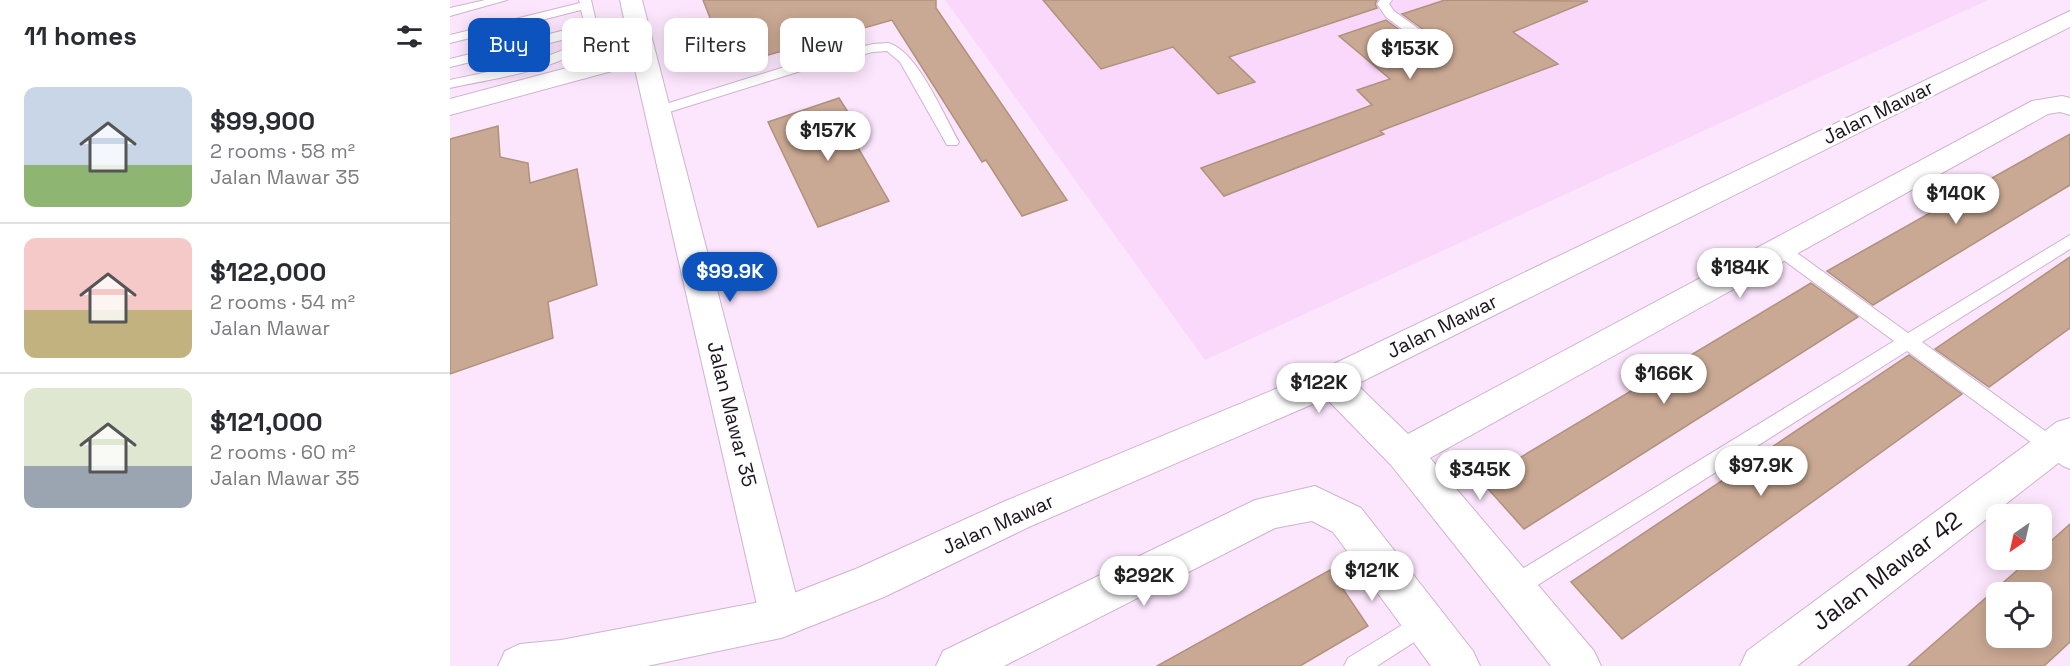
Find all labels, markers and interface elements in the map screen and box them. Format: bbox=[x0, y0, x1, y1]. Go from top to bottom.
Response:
chip: Buy bbox=[468, 18, 550, 72]
chip: Rent bbox=[562, 18, 652, 72]
chip: Filters bbox=[664, 18, 768, 72]
chip: New bbox=[780, 18, 865, 72]
text: 11 homes bbox=[24, 19, 137, 53]
icon: filters bbox=[393, 20, 426, 53]
pin: $153K bbox=[1368, 29, 1452, 80]
text: $153K bbox=[1381, 35, 1439, 61]
street label: Jalan Mawar bbox=[1818, 74, 1938, 150]
text: $99,900 bbox=[210, 104, 315, 138]
icon: home bbox=[72, 111, 144, 183]
pin: $157K bbox=[786, 111, 870, 162]
text: $157K bbox=[800, 117, 856, 143]
text: 2 rooms · 58 m² bbox=[210, 138, 355, 164]
text: Jalan Mawar 35 bbox=[210, 164, 359, 190]
pin: $140K bbox=[1914, 174, 1998, 225]
text: $140K bbox=[1926, 180, 1986, 206]
pin: $184K bbox=[1698, 248, 1782, 299]
pin: $99.9K bbox=[681, 252, 779, 303]
text: $184K bbox=[1711, 254, 1769, 280]
text: $122,000 bbox=[210, 255, 326, 289]
text: $99.9K bbox=[696, 258, 764, 284]
icon: home bbox=[72, 262, 144, 334]
street label: Jalan Mawar bbox=[1382, 288, 1502, 364]
text: 2 rooms · 54 m² bbox=[210, 289, 355, 315]
text: Jalan Mawar bbox=[210, 315, 330, 341]
street label: Jalan Mawar 35 bbox=[701, 338, 763, 490]
pin: $166K bbox=[1622, 354, 1706, 405]
text: $166K bbox=[1635, 360, 1693, 386]
pin: $122K bbox=[1277, 363, 1361, 414]
text: $122K bbox=[1290, 369, 1348, 395]
text: $121,000 bbox=[210, 405, 323, 439]
icon: home bbox=[72, 412, 144, 484]
text: 2 rooms · 60 m² bbox=[210, 439, 356, 465]
pin: $97.9K bbox=[1712, 446, 1810, 497]
pin: $345K bbox=[1438, 450, 1522, 501]
text: $97.9K bbox=[1729, 452, 1793, 478]
text: $345K bbox=[1449, 456, 1511, 482]
text: Jalan Mawar 35 bbox=[210, 465, 359, 491]
street label: Jalan Mawar bbox=[938, 488, 1058, 560]
street label: Jalan Mawar 42 bbox=[1806, 504, 1968, 637]
north arrow bbox=[1986, 504, 2052, 570]
map controls bbox=[1986, 504, 2052, 648]
pin: $121K bbox=[1330, 551, 1414, 602]
pin: $292K bbox=[1102, 556, 1186, 607]
text: $121K bbox=[1345, 557, 1399, 583]
text: $292K bbox=[1114, 562, 1174, 588]
button: locate bbox=[1986, 582, 2052, 648]

